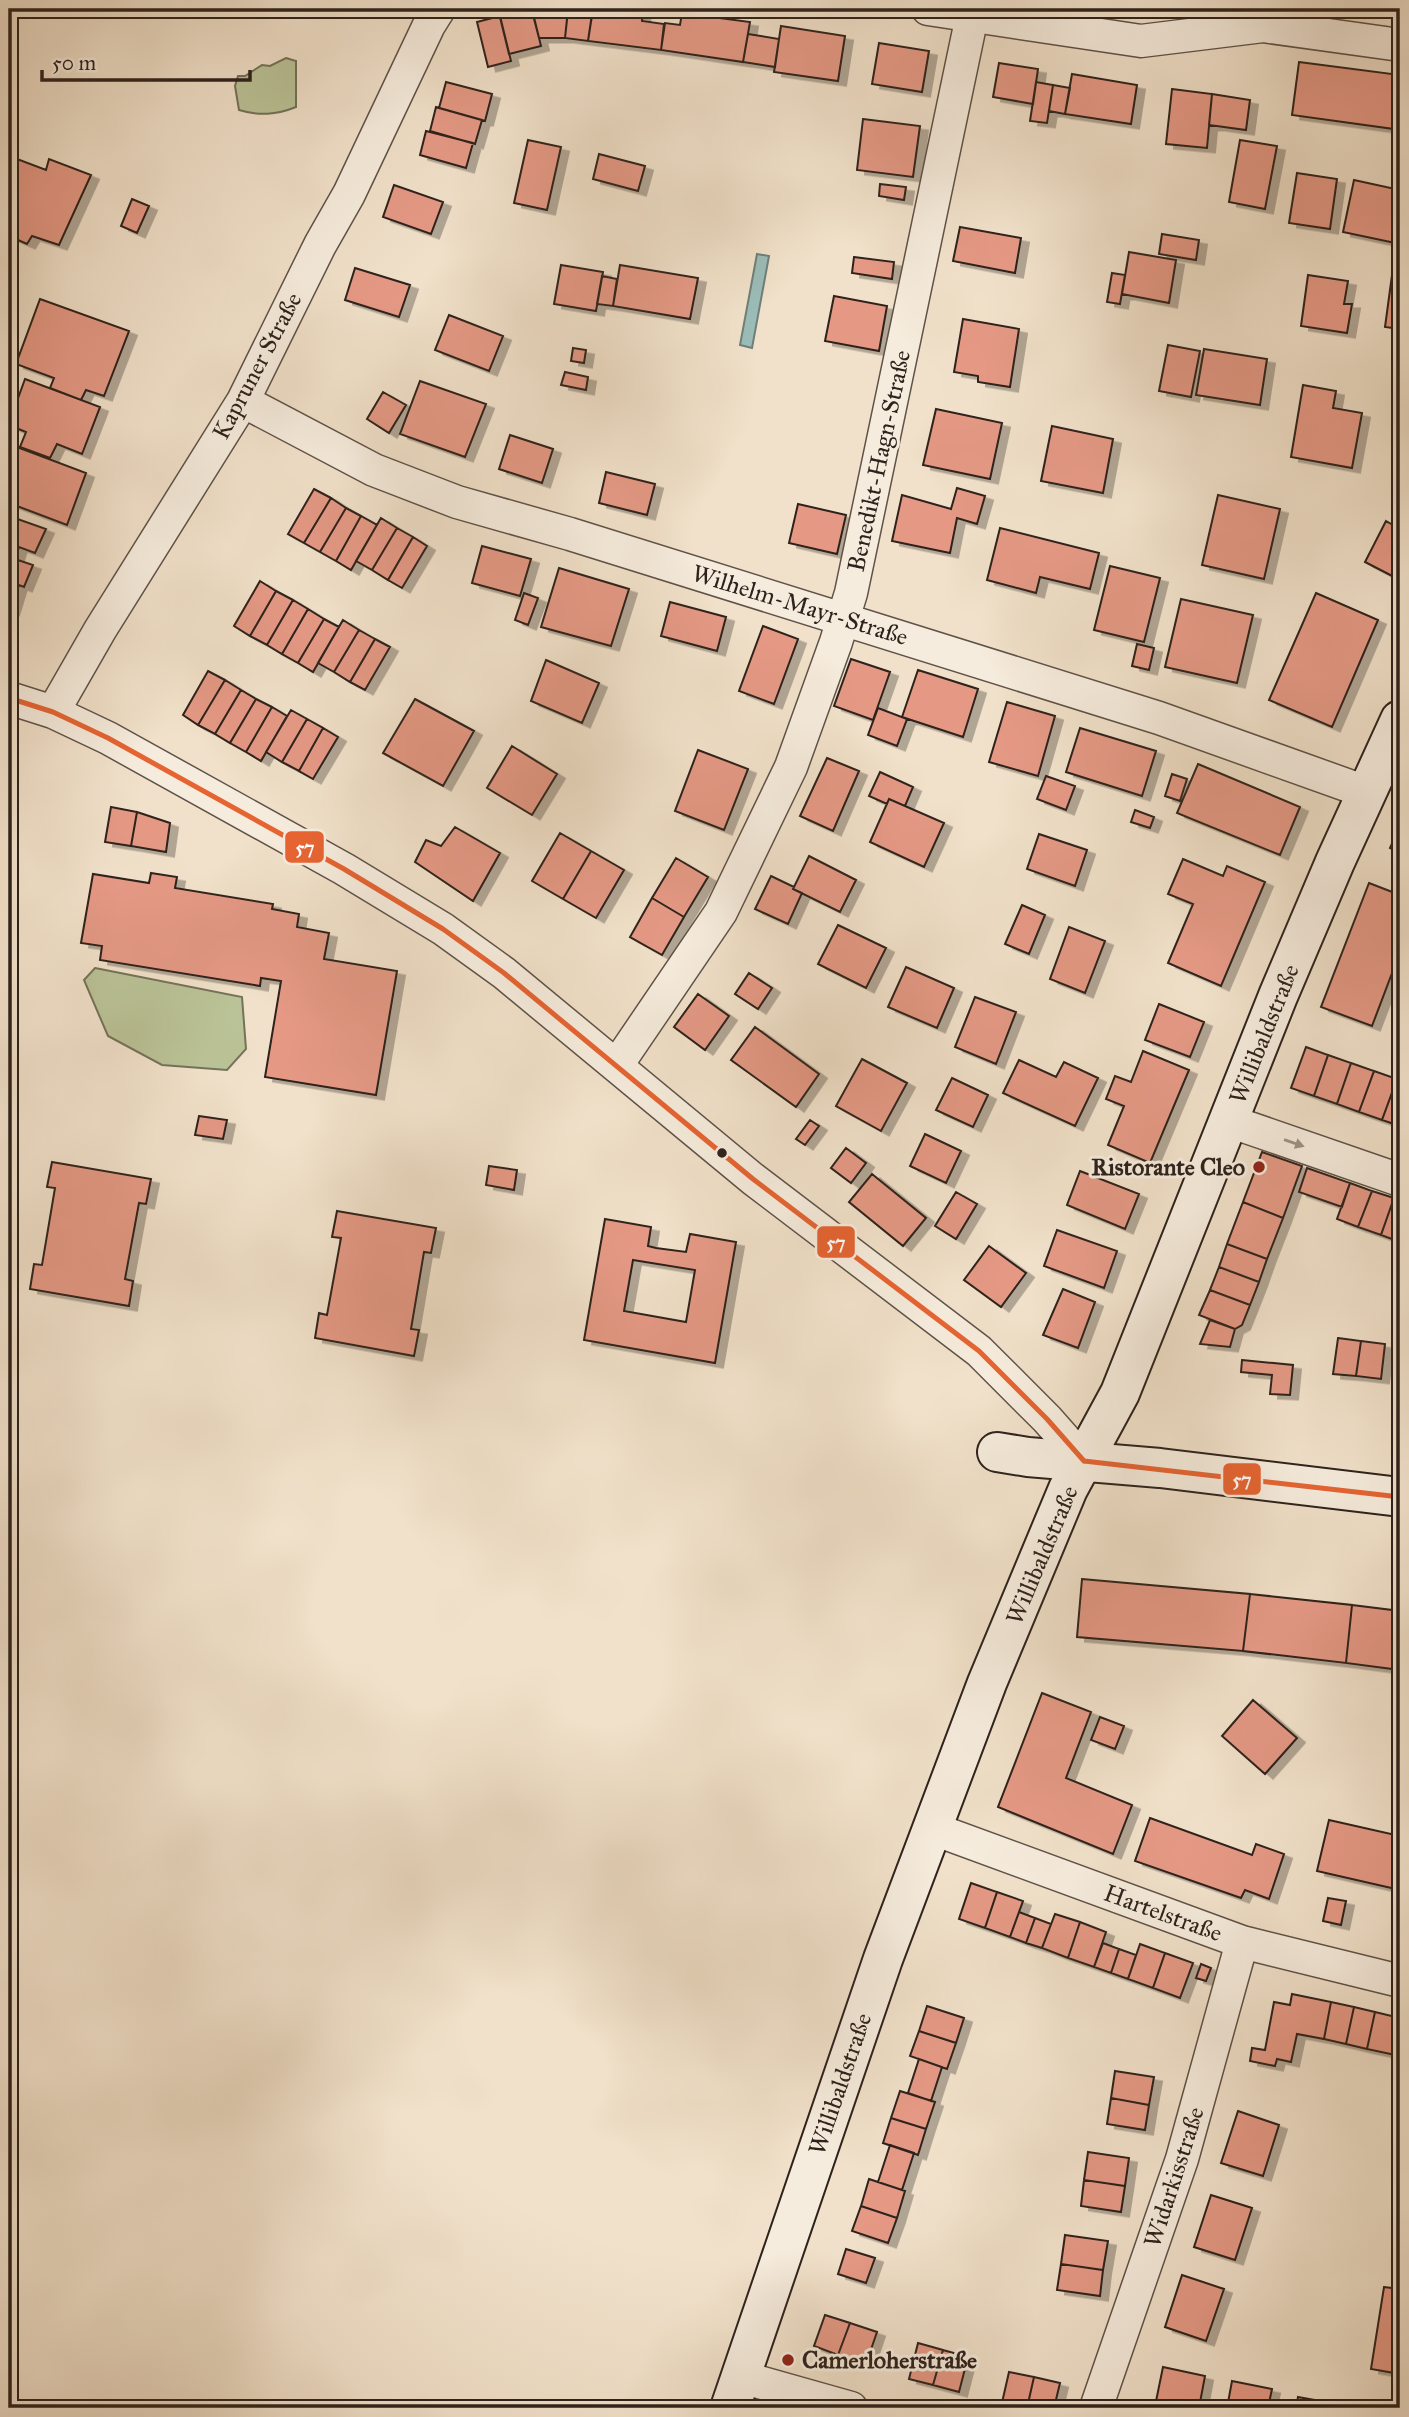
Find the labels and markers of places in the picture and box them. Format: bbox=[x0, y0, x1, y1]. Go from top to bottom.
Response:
unlabelled marker bbox=[715, 1146, 729, 1160]
place label: Ristorante Cleo bbox=[1091, 1152, 1245, 1182]
marker: Ristorante Cleo bbox=[1251, 1159, 1267, 1175]
place label: Camerloherstraße bbox=[802, 2345, 977, 2375]
marker: Camerloherstraße bbox=[780, 2352, 796, 2368]

